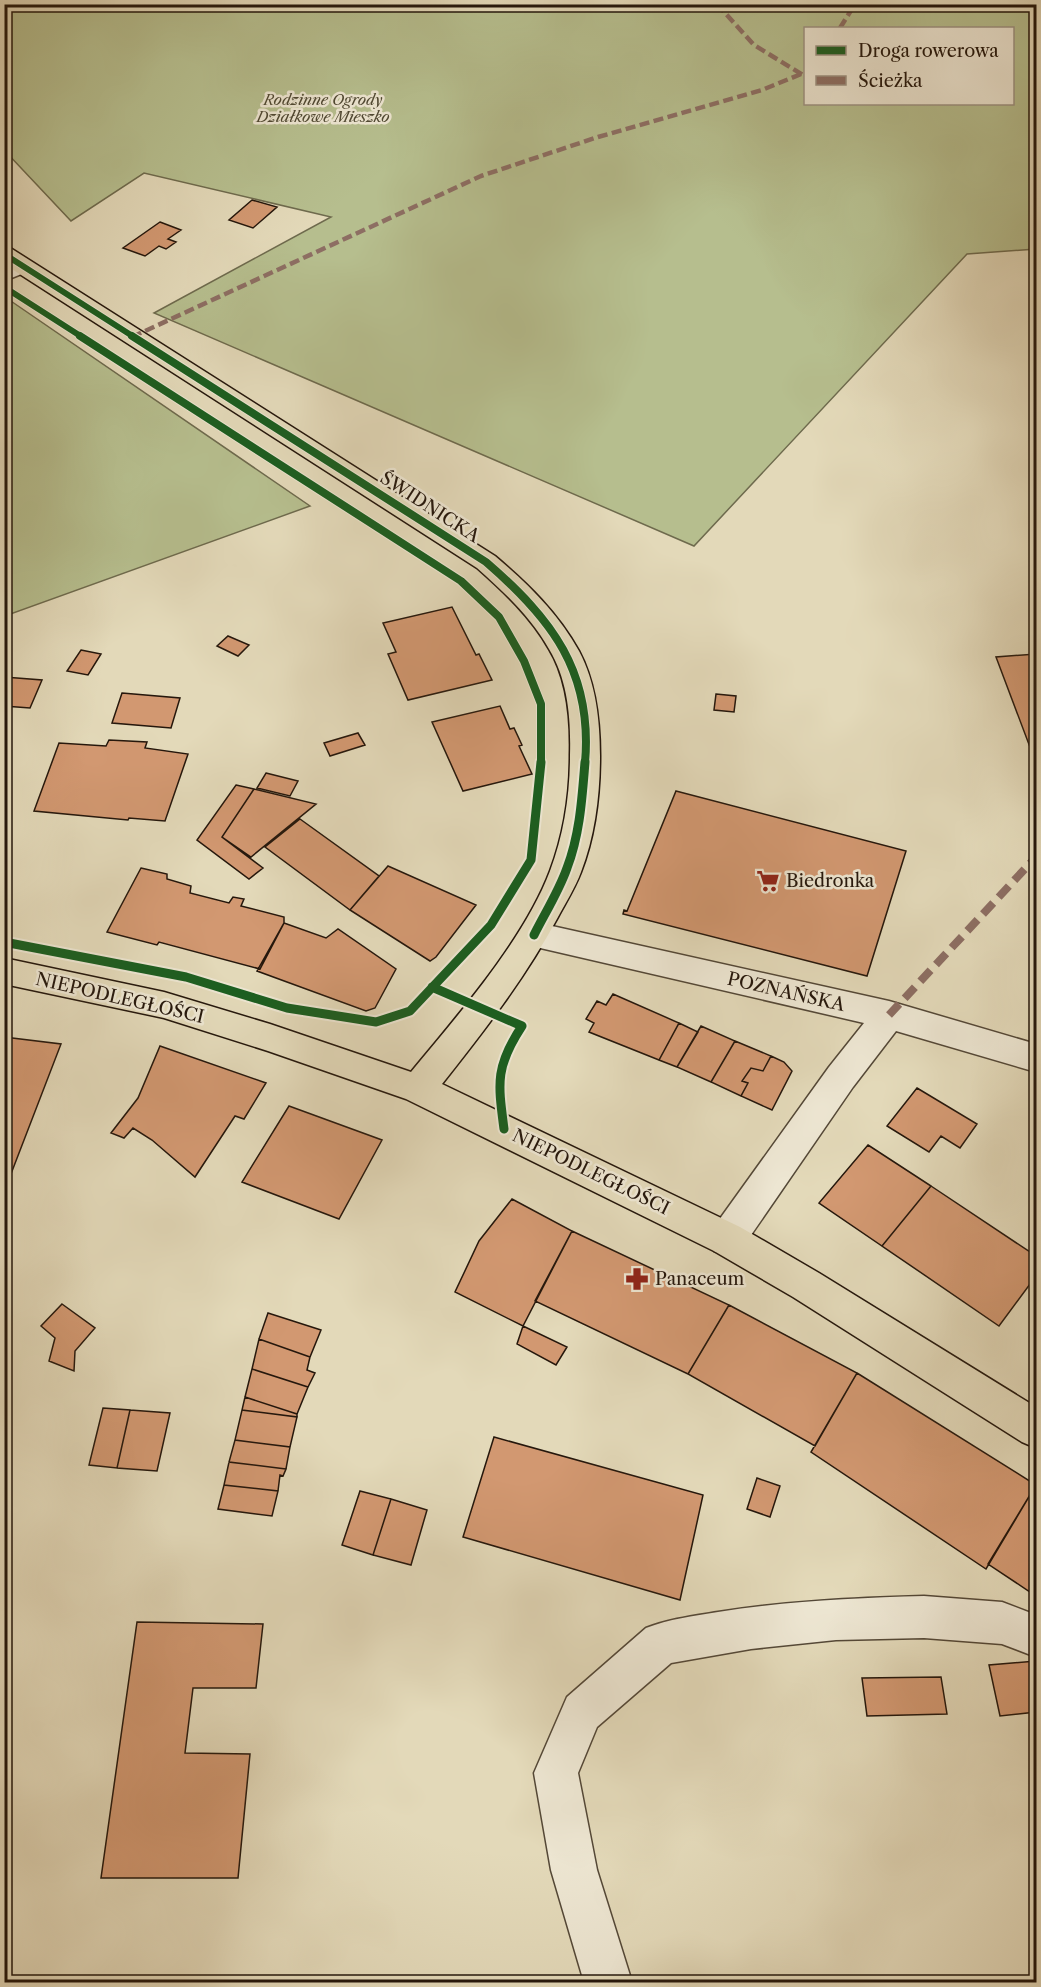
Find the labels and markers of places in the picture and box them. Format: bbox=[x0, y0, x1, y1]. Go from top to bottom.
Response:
supermarket icon: Biedronka bbox=[755, 868, 781, 894]
place label: Biedronka bbox=[786, 870, 875, 892]
pharmacy icon: Panaceum bbox=[624, 1266, 650, 1292]
place label: Panaceum bbox=[655, 1268, 745, 1290]

